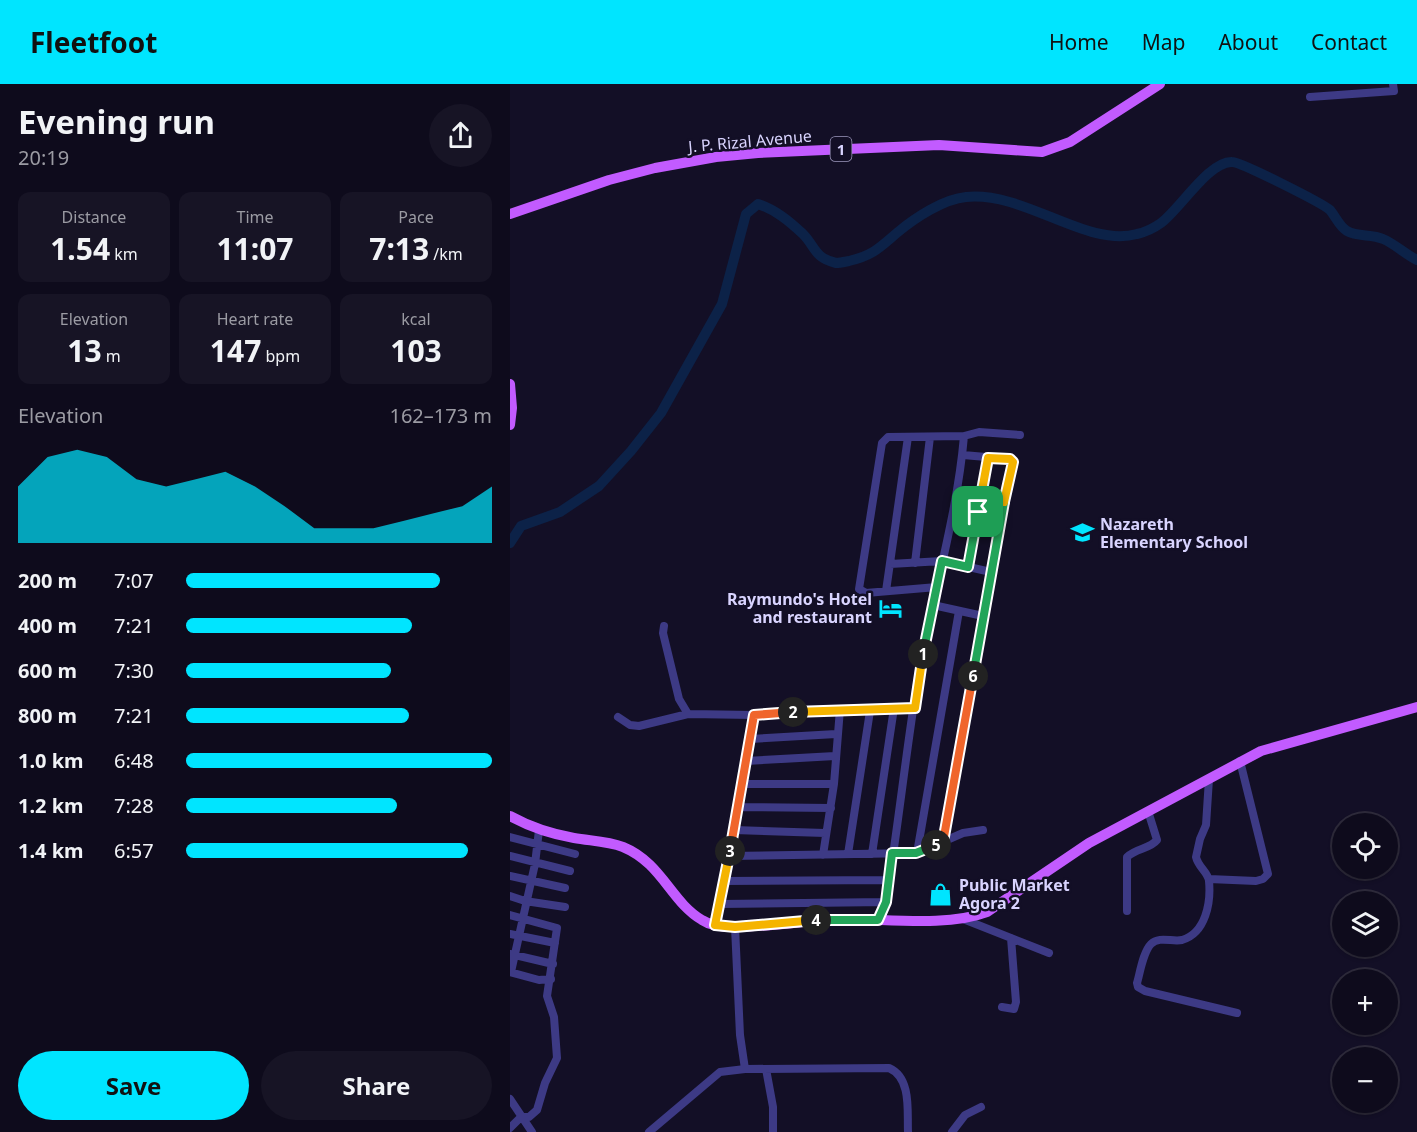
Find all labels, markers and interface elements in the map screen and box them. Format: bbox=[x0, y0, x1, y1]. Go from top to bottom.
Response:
text: Fleetfoot bbox=[30, 23, 157, 61]
text: Home bbox=[1049, 28, 1109, 56]
text: Map bbox=[1142, 28, 1185, 56]
text: About bbox=[1218, 28, 1278, 56]
text: Contact bbox=[1311, 28, 1387, 56]
text: Evening run bbox=[18, 99, 215, 144]
button: share bbox=[429, 104, 492, 167]
street label: J. P. Rizal Avenue bbox=[685, 125, 813, 158]
road number: 1 bbox=[830, 137, 852, 161]
text: 20:19 bbox=[18, 144, 69, 171]
text: Distance bbox=[62, 206, 126, 228]
text: Time bbox=[236, 206, 274, 228]
text: Pace bbox=[398, 206, 434, 228]
text: 1.54 bbox=[50, 228, 110, 269]
text: 11:07 bbox=[216, 228, 294, 269]
text: 7:13 bbox=[369, 228, 429, 269]
text: km bbox=[110, 243, 138, 265]
text: /km bbox=[429, 243, 463, 265]
text: Elevation bbox=[60, 308, 128, 330]
text: Heart rate bbox=[217, 308, 293, 330]
text: kcal bbox=[401, 308, 431, 330]
text: 13 bbox=[67, 330, 102, 371]
text: 147 bbox=[210, 330, 261, 371]
text: 103 bbox=[390, 330, 442, 371]
text: m bbox=[102, 345, 121, 367]
text: bpm bbox=[261, 345, 300, 367]
text: Elevation bbox=[18, 402, 103, 429]
text: 162–173 m bbox=[389, 402, 492, 429]
pin bbox=[952, 486, 1003, 537]
icon: arrive bbox=[961, 495, 994, 528]
place label: Nazareth Elementary School bbox=[1100, 513, 1248, 553]
school or university icon: Nazareth Elementary School bbox=[1069, 520, 1095, 546]
text: 200 m bbox=[18, 567, 77, 594]
text: 7:07 bbox=[114, 567, 154, 594]
place label: Raymundo's Hotel and restaurant bbox=[727, 588, 872, 628]
hotel icon: Raymundo's Hotel and restaurant bbox=[877, 595, 903, 621]
text: 400 m bbox=[18, 612, 77, 639]
text: 7:21 bbox=[114, 612, 154, 639]
pin: 1 bbox=[908, 639, 938, 669]
text: 1 bbox=[918, 643, 928, 665]
text: 600 m bbox=[18, 657, 77, 684]
text: 7:30 bbox=[114, 657, 154, 684]
pin: 6 bbox=[958, 661, 988, 691]
text: 6 bbox=[968, 665, 978, 687]
pin: 2 bbox=[778, 697, 808, 727]
text: 2 bbox=[788, 701, 798, 723]
text: 800 m bbox=[18, 702, 77, 729]
text: 7:21 bbox=[114, 702, 154, 729]
text: 1.0 km bbox=[18, 747, 84, 774]
text: 6:48 bbox=[114, 747, 154, 774]
text: 1.2 km bbox=[18, 792, 84, 819]
text: 7:28 bbox=[114, 792, 154, 819]
map controls bbox=[1332, 813, 1398, 1113]
button: locate bbox=[1332, 813, 1398, 879]
pin: 5 bbox=[921, 830, 951, 860]
text: 5 bbox=[931, 834, 941, 856]
pin: 3 bbox=[715, 836, 745, 866]
text: 1.4 km bbox=[18, 837, 84, 864]
text: 6:57 bbox=[114, 837, 154, 864]
text: 3 bbox=[725, 840, 735, 862]
place label: Public Market Agora 2 bbox=[959, 874, 1070, 914]
shop icon: Public Market Agora 2 bbox=[928, 881, 954, 907]
button: layers bbox=[1332, 891, 1398, 957]
pin: 4 bbox=[801, 905, 831, 935]
text: 4 bbox=[811, 909, 821, 931]
button: + bbox=[1332, 969, 1398, 1035]
button: − bbox=[1332, 1047, 1398, 1113]
button: Save bbox=[18, 1051, 249, 1120]
button: Share bbox=[261, 1051, 492, 1120]

